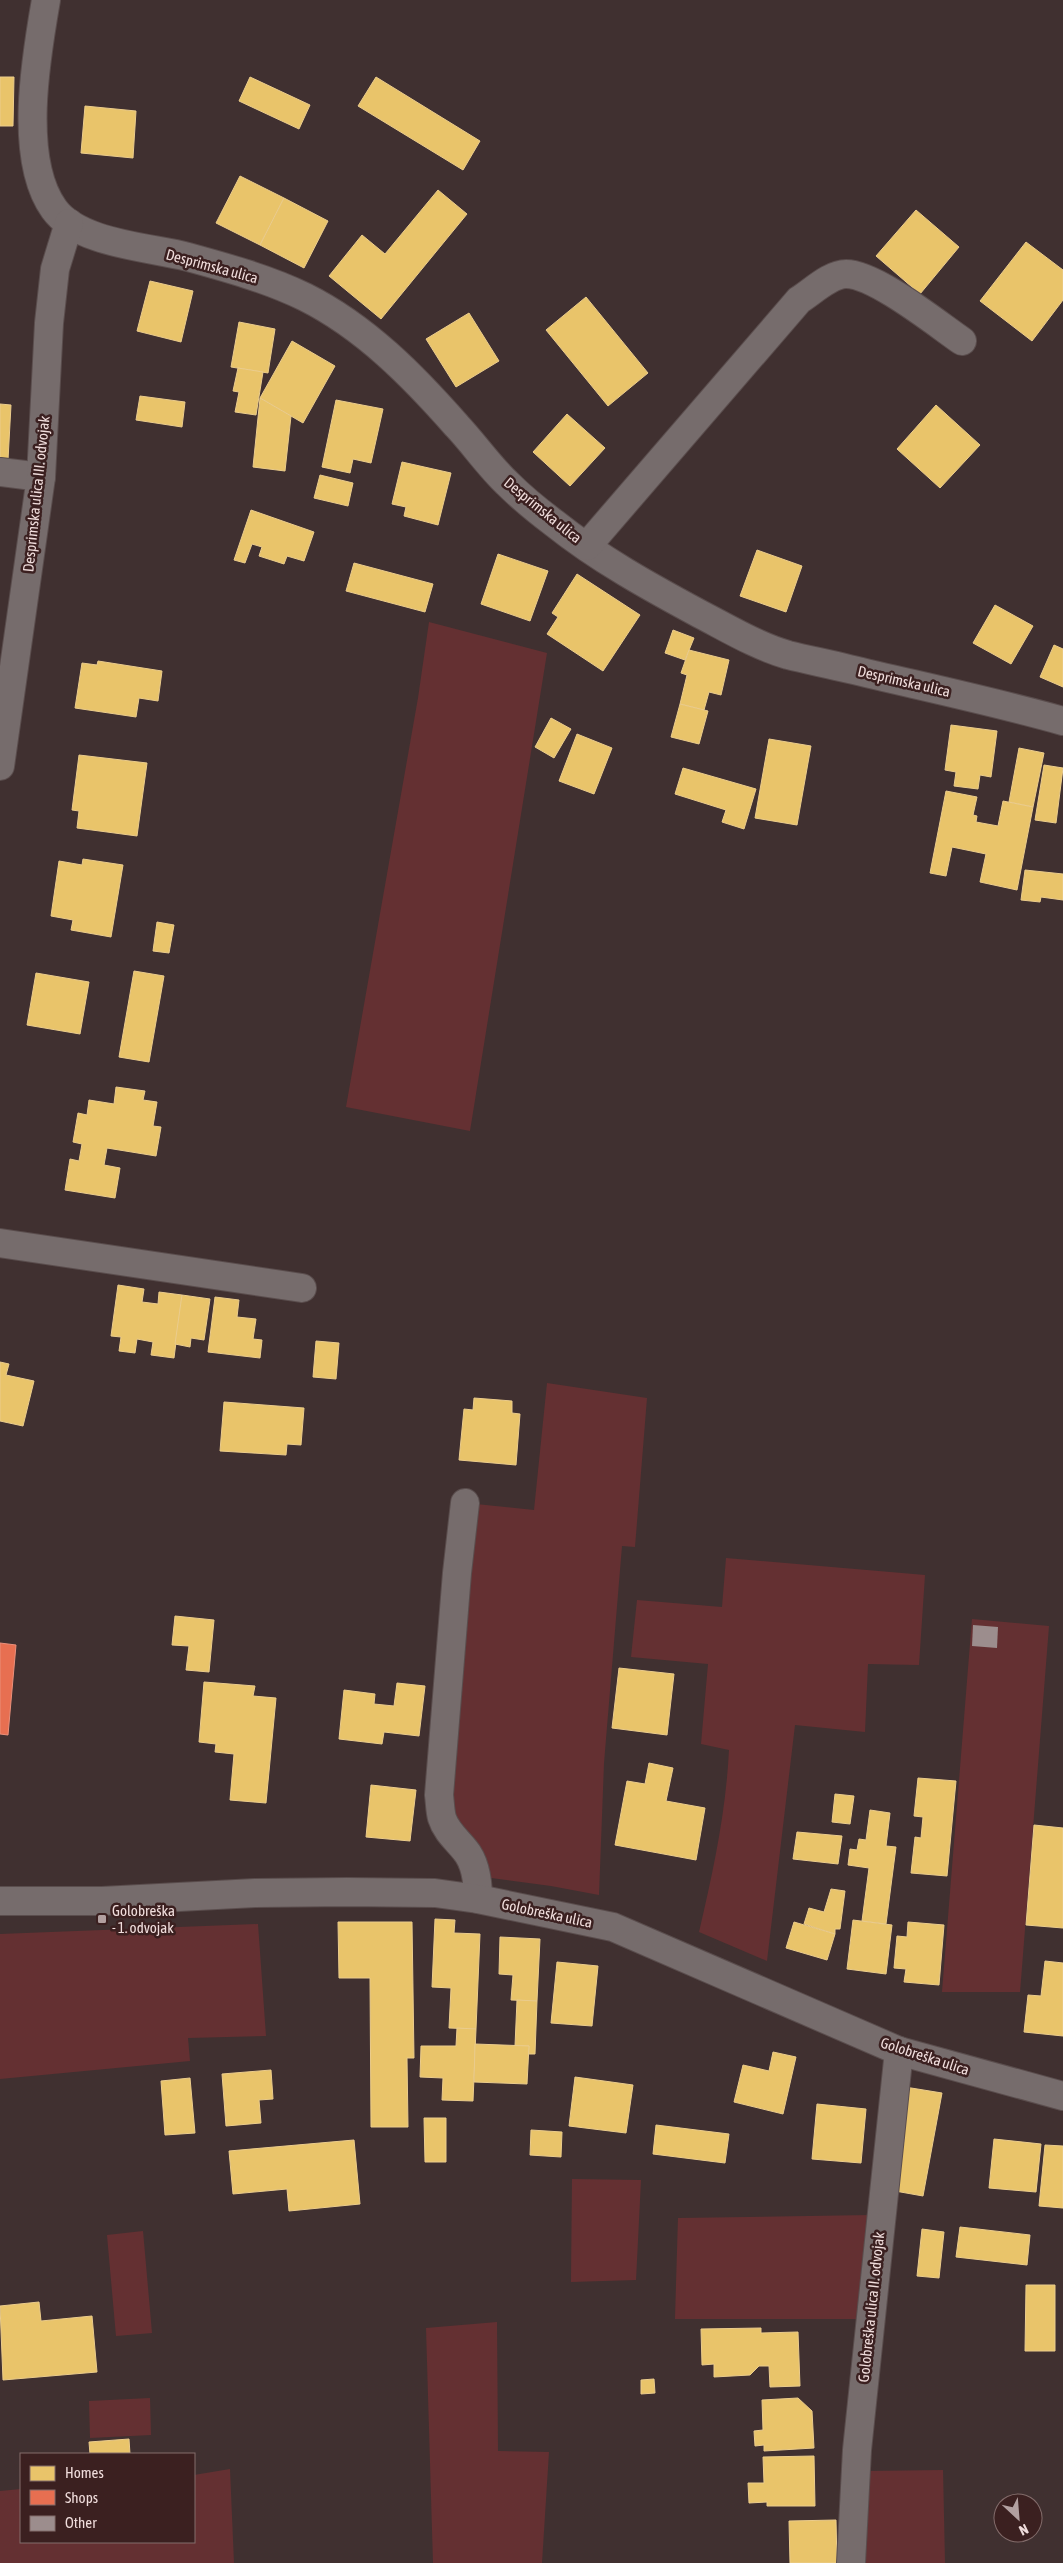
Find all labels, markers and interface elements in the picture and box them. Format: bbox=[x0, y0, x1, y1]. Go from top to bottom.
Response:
street label: Desprimska ulica bbox=[164, 246, 260, 286]
street label: Desprimska ulica III. odvojak bbox=[19, 415, 53, 573]
street label: Desprimska ulica bbox=[501, 474, 585, 546]
street label: Desprimska ulica bbox=[856, 662, 952, 700]
street label: Golobreška ulica bbox=[500, 1895, 594, 1931]
place label: Golobreška - 1. odvojak bbox=[112, 1902, 175, 1936]
marker: Golobreška - 1. odvojak bbox=[96, 1913, 108, 1925]
street label: Golobreška ulica bbox=[878, 2034, 972, 2078]
street label: Golobreška ulica II. odvojak bbox=[855, 2231, 887, 2383]
legend bbox=[20, 2453, 195, 2543]
text: Homes bbox=[65, 2464, 104, 2481]
text: Shops bbox=[65, 2489, 98, 2506]
north arrow bbox=[993, 2493, 1043, 2543]
text: Other bbox=[65, 2514, 97, 2531]
text: N bbox=[1016, 2521, 1031, 2539]

